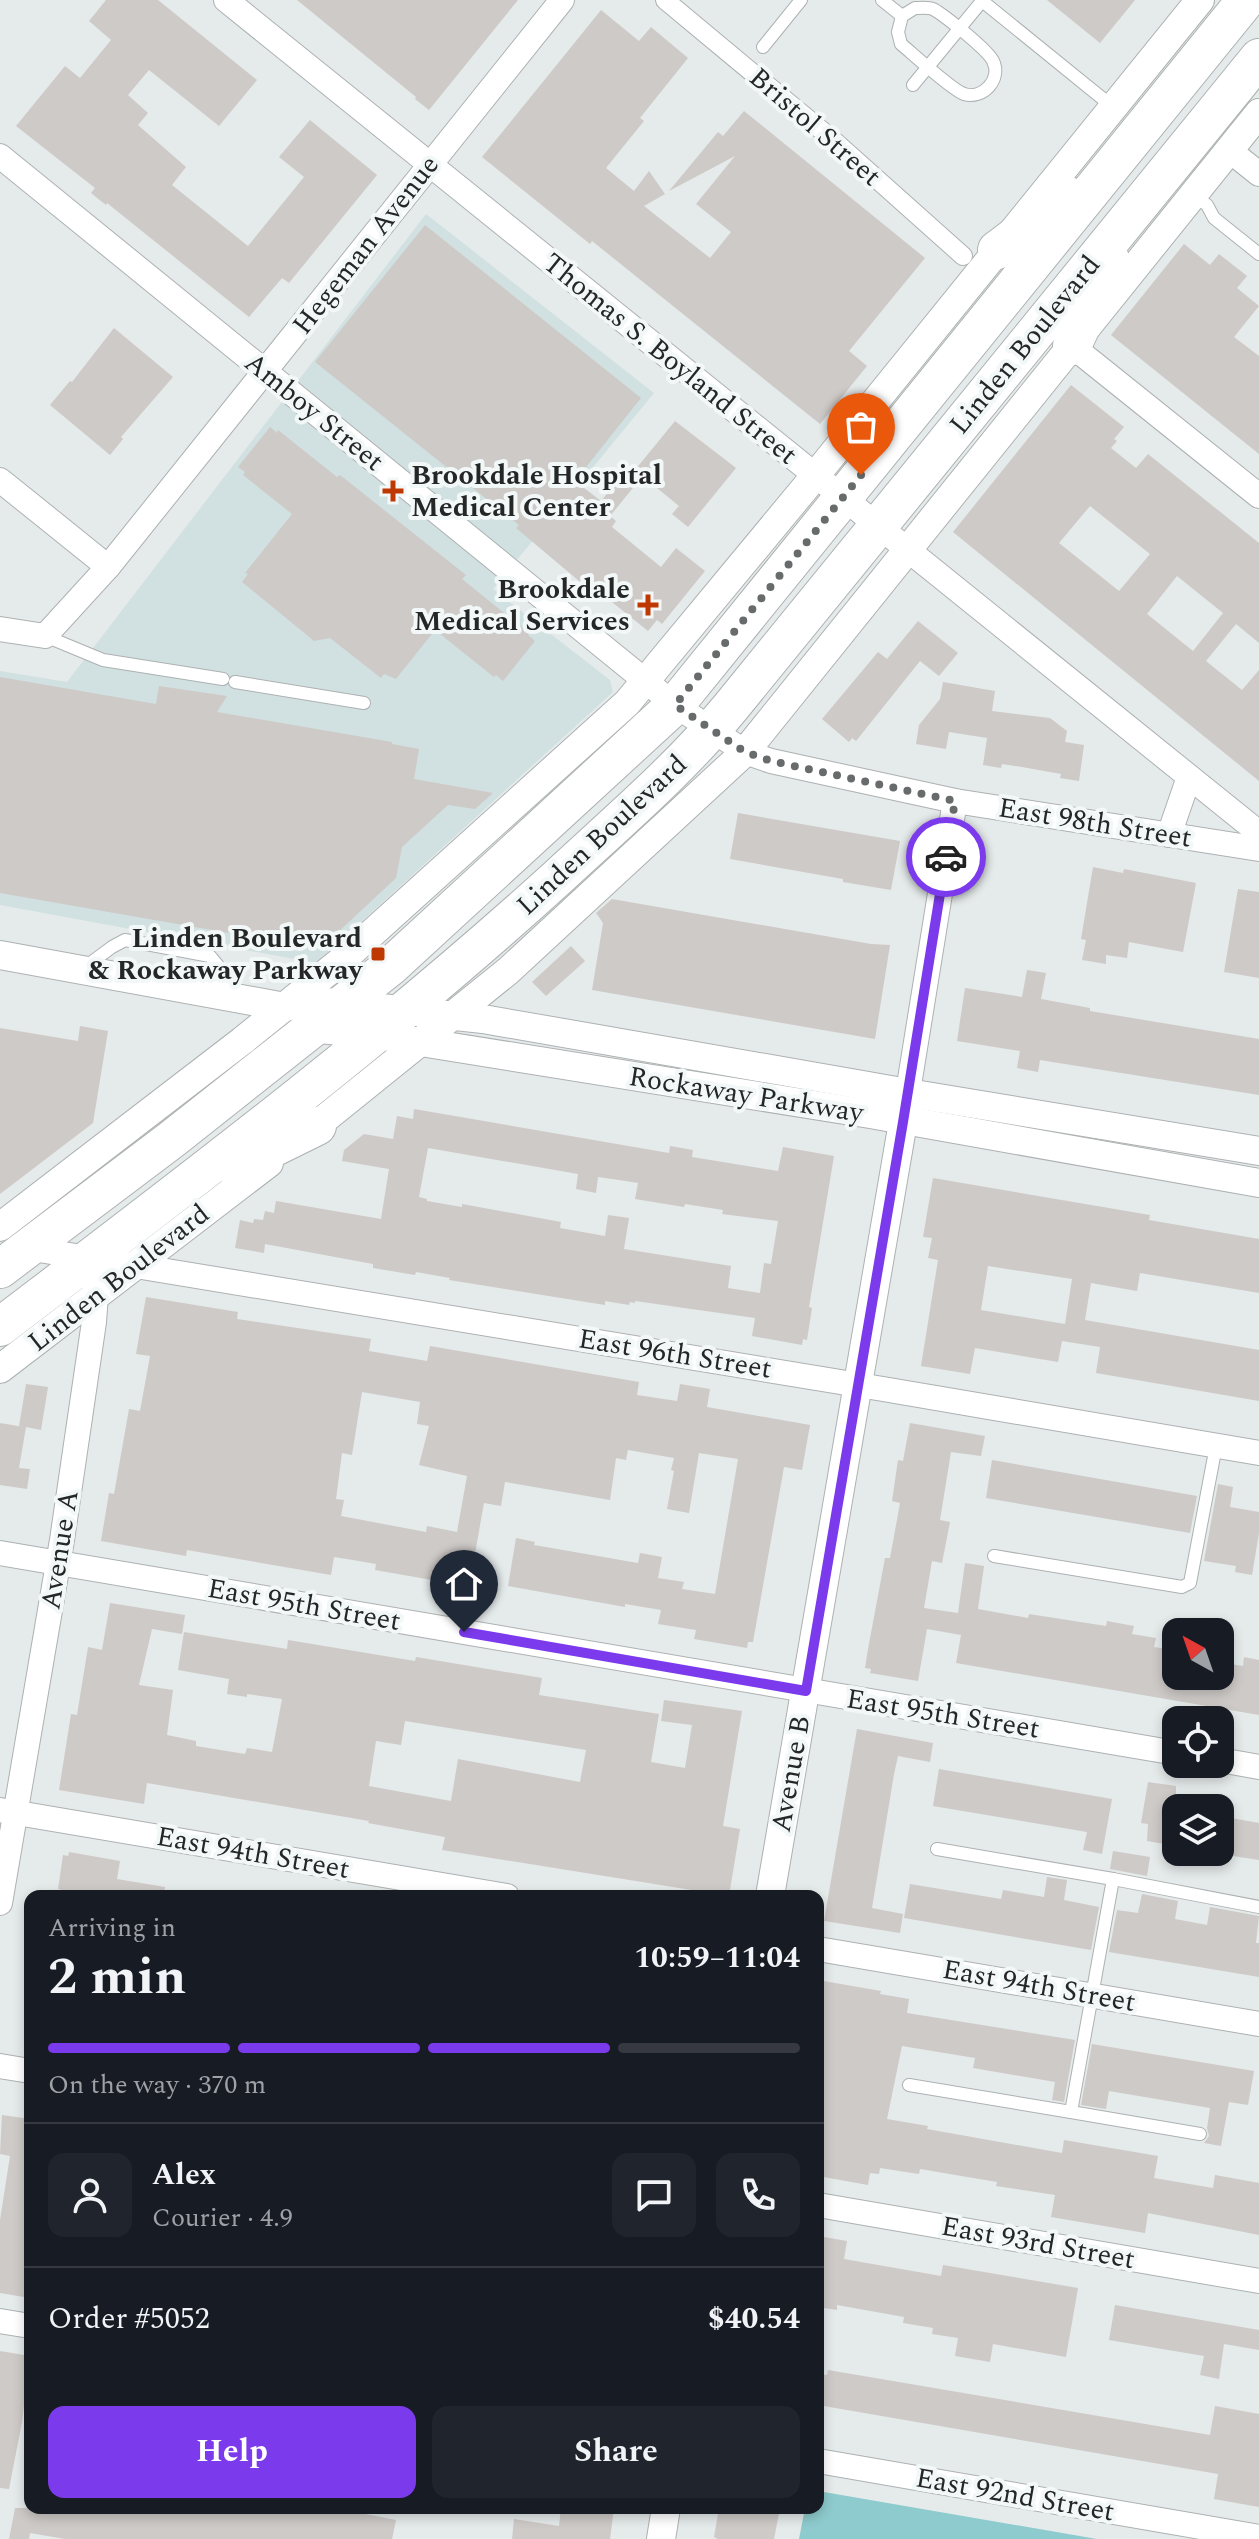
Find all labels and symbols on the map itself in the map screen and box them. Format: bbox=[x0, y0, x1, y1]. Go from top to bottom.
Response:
street label: Bristol Street bbox=[739, 57, 891, 197]
street label: Hegeman Avenue bbox=[282, 146, 450, 344]
street label: Thomas S. Boyland Street bbox=[533, 242, 807, 476]
street label: Linden Boulevard bbox=[939, 246, 1111, 444]
street label: Amboy Street bbox=[235, 342, 394, 482]
pin bbox=[827, 393, 895, 475]
place label: Brookdale Hospital Medical Center bbox=[411, 454, 662, 529]
marker: Brookdale Hospital Medical Center bbox=[382, 480, 404, 502]
place label: Brookdale Medical Services bbox=[414, 568, 630, 643]
marker: Brookdale Medical Services bbox=[637, 594, 659, 616]
street label: Linden Boulevard bbox=[507, 744, 697, 926]
street label: East 98th Street bbox=[995, 786, 1195, 860]
courier bbox=[906, 817, 986, 897]
place label: Linden Boulevard & Rockaway Parkway bbox=[88, 917, 364, 992]
marker: Linden Boulevard & Rockaway Parkway bbox=[369, 945, 387, 963]
street label: Rockaway Parkway bbox=[626, 1055, 868, 1135]
street label: Linden Boulevard bbox=[19, 1193, 219, 1363]
street label: East 96th Street bbox=[575, 1317, 775, 1391]
street label: Avenue A bbox=[29, 1487, 91, 1613]
pin bbox=[430, 1550, 498, 1632]
street label: East 95th Street bbox=[204, 1567, 404, 1643]
north arrow bbox=[1162, 1618, 1234, 1690]
street label: East 95th Street bbox=[843, 1677, 1043, 1751]
street label: Avenue B bbox=[760, 1712, 822, 1836]
street label: East 94th Street bbox=[153, 1815, 353, 1891]
street label: East 94th Street bbox=[939, 1948, 1139, 2024]
street label: East 93rd Street bbox=[938, 2205, 1138, 2281]
street label: East 92nd Street bbox=[912, 2456, 1118, 2534]

